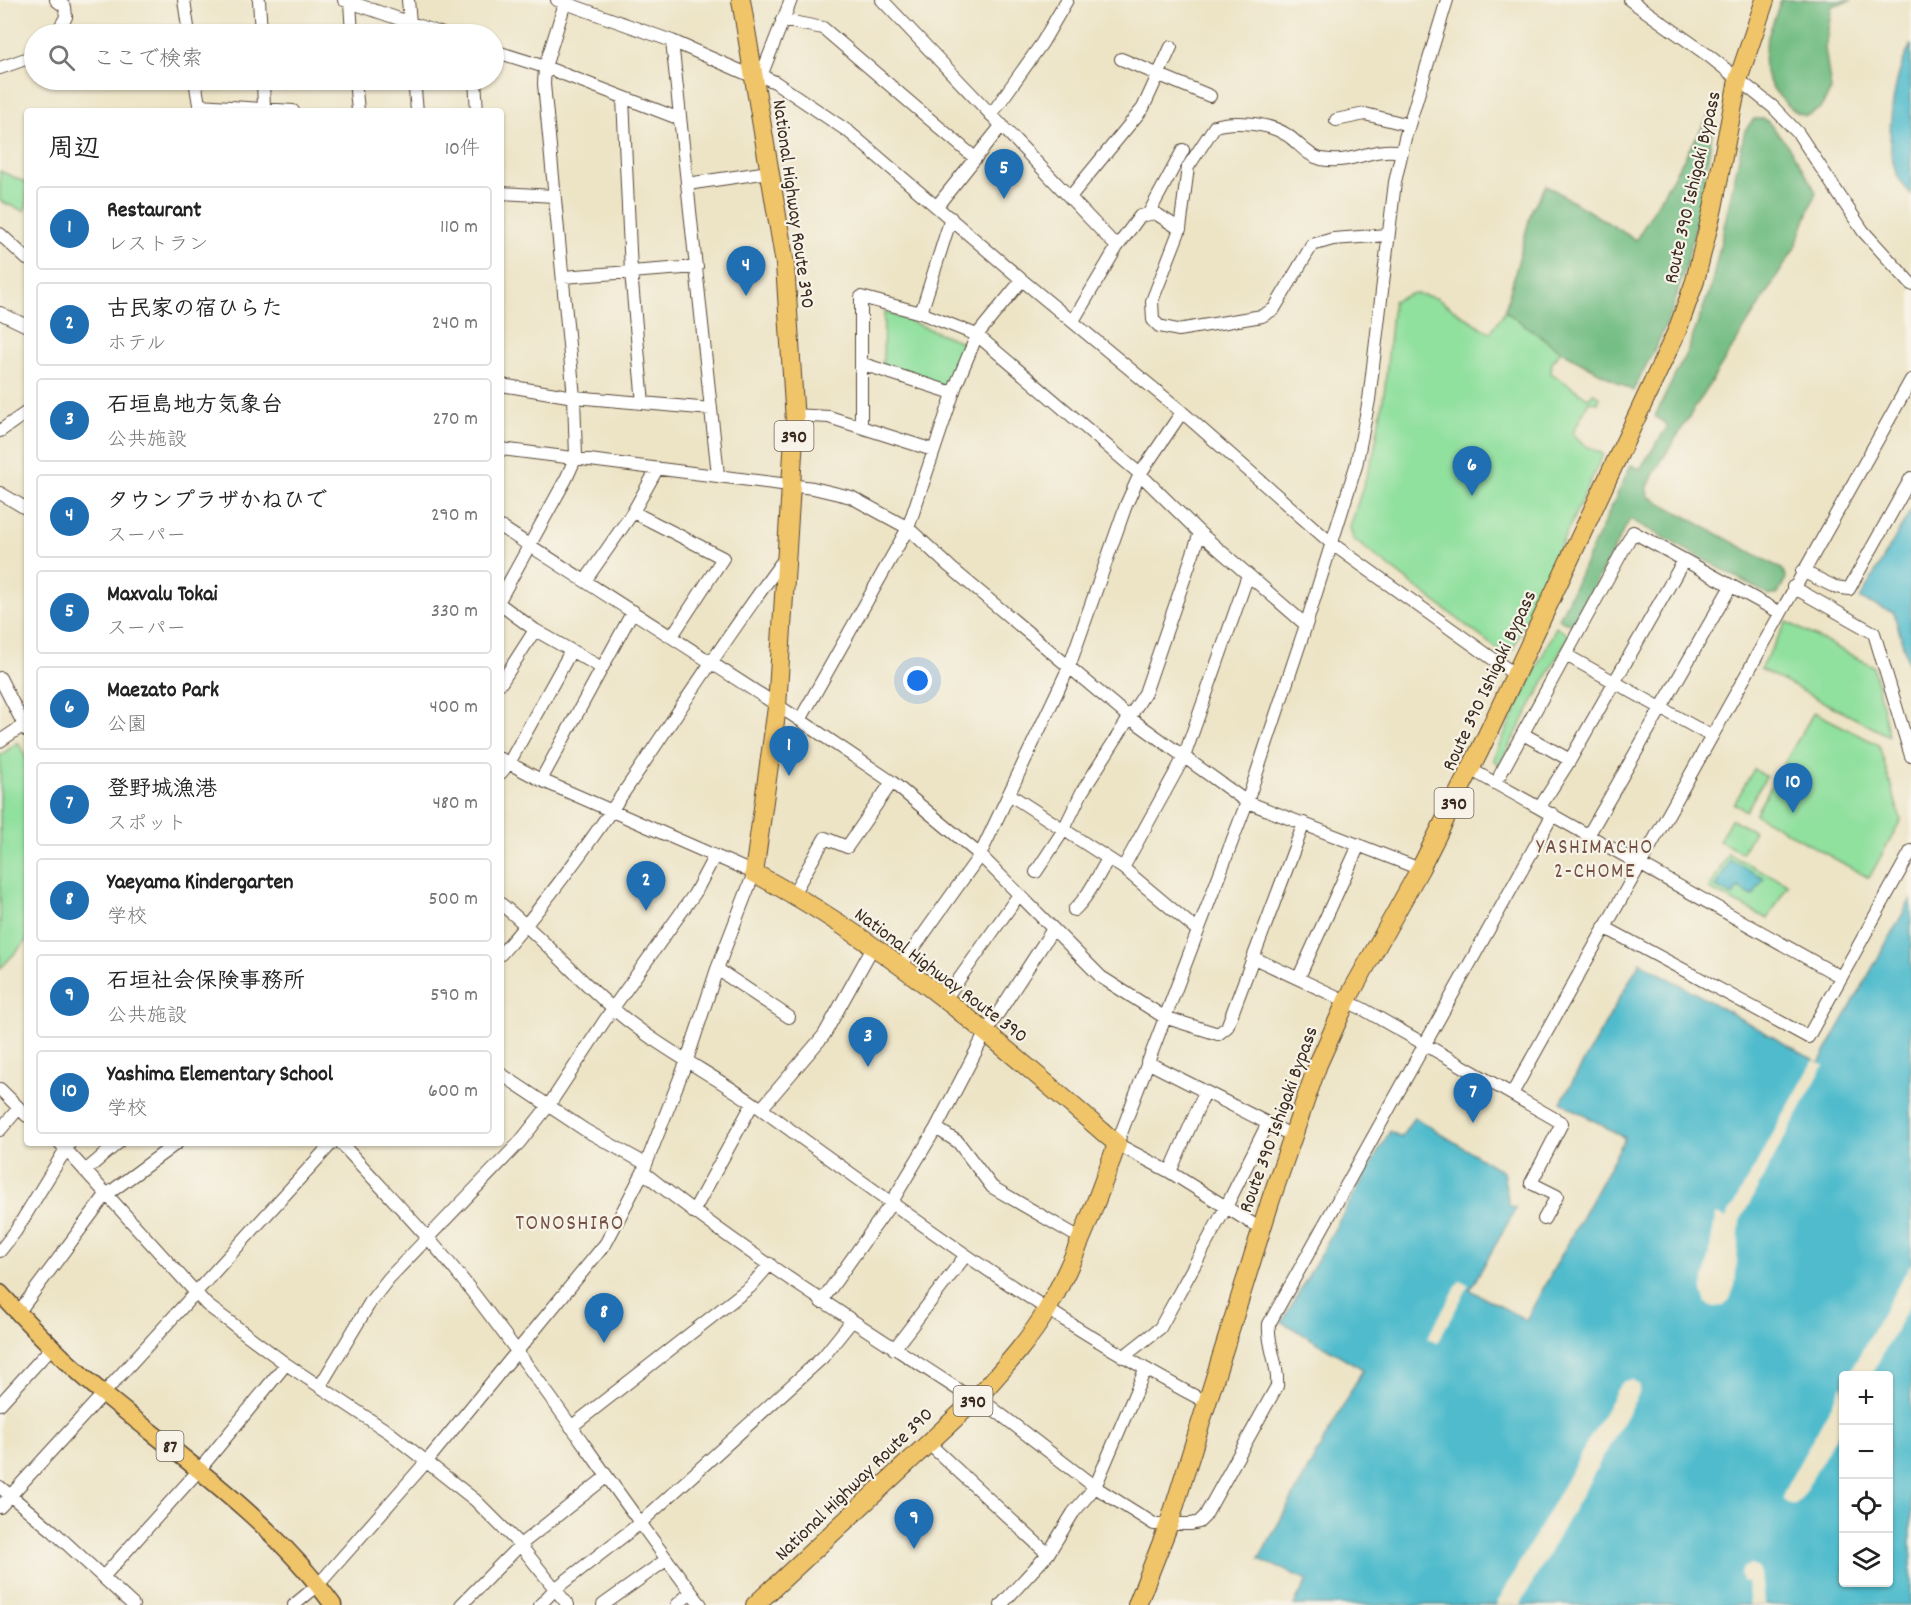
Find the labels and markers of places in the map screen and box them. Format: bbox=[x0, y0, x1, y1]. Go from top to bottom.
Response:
pin: 5 bbox=[984, 150, 1024, 199]
pin: 4 bbox=[726, 246, 766, 296]
pin: 6 bbox=[1452, 446, 1492, 496]
pin: 1 bbox=[770, 726, 808, 776]
pin: 10 bbox=[1774, 764, 1812, 813]
pin: 2 bbox=[626, 862, 666, 911]
pin: 3 bbox=[848, 1018, 888, 1067]
pin: 7 bbox=[1454, 1074, 1492, 1123]
pin: 8 bbox=[584, 1294, 624, 1343]
pin: 9 bbox=[894, 1500, 934, 1549]

